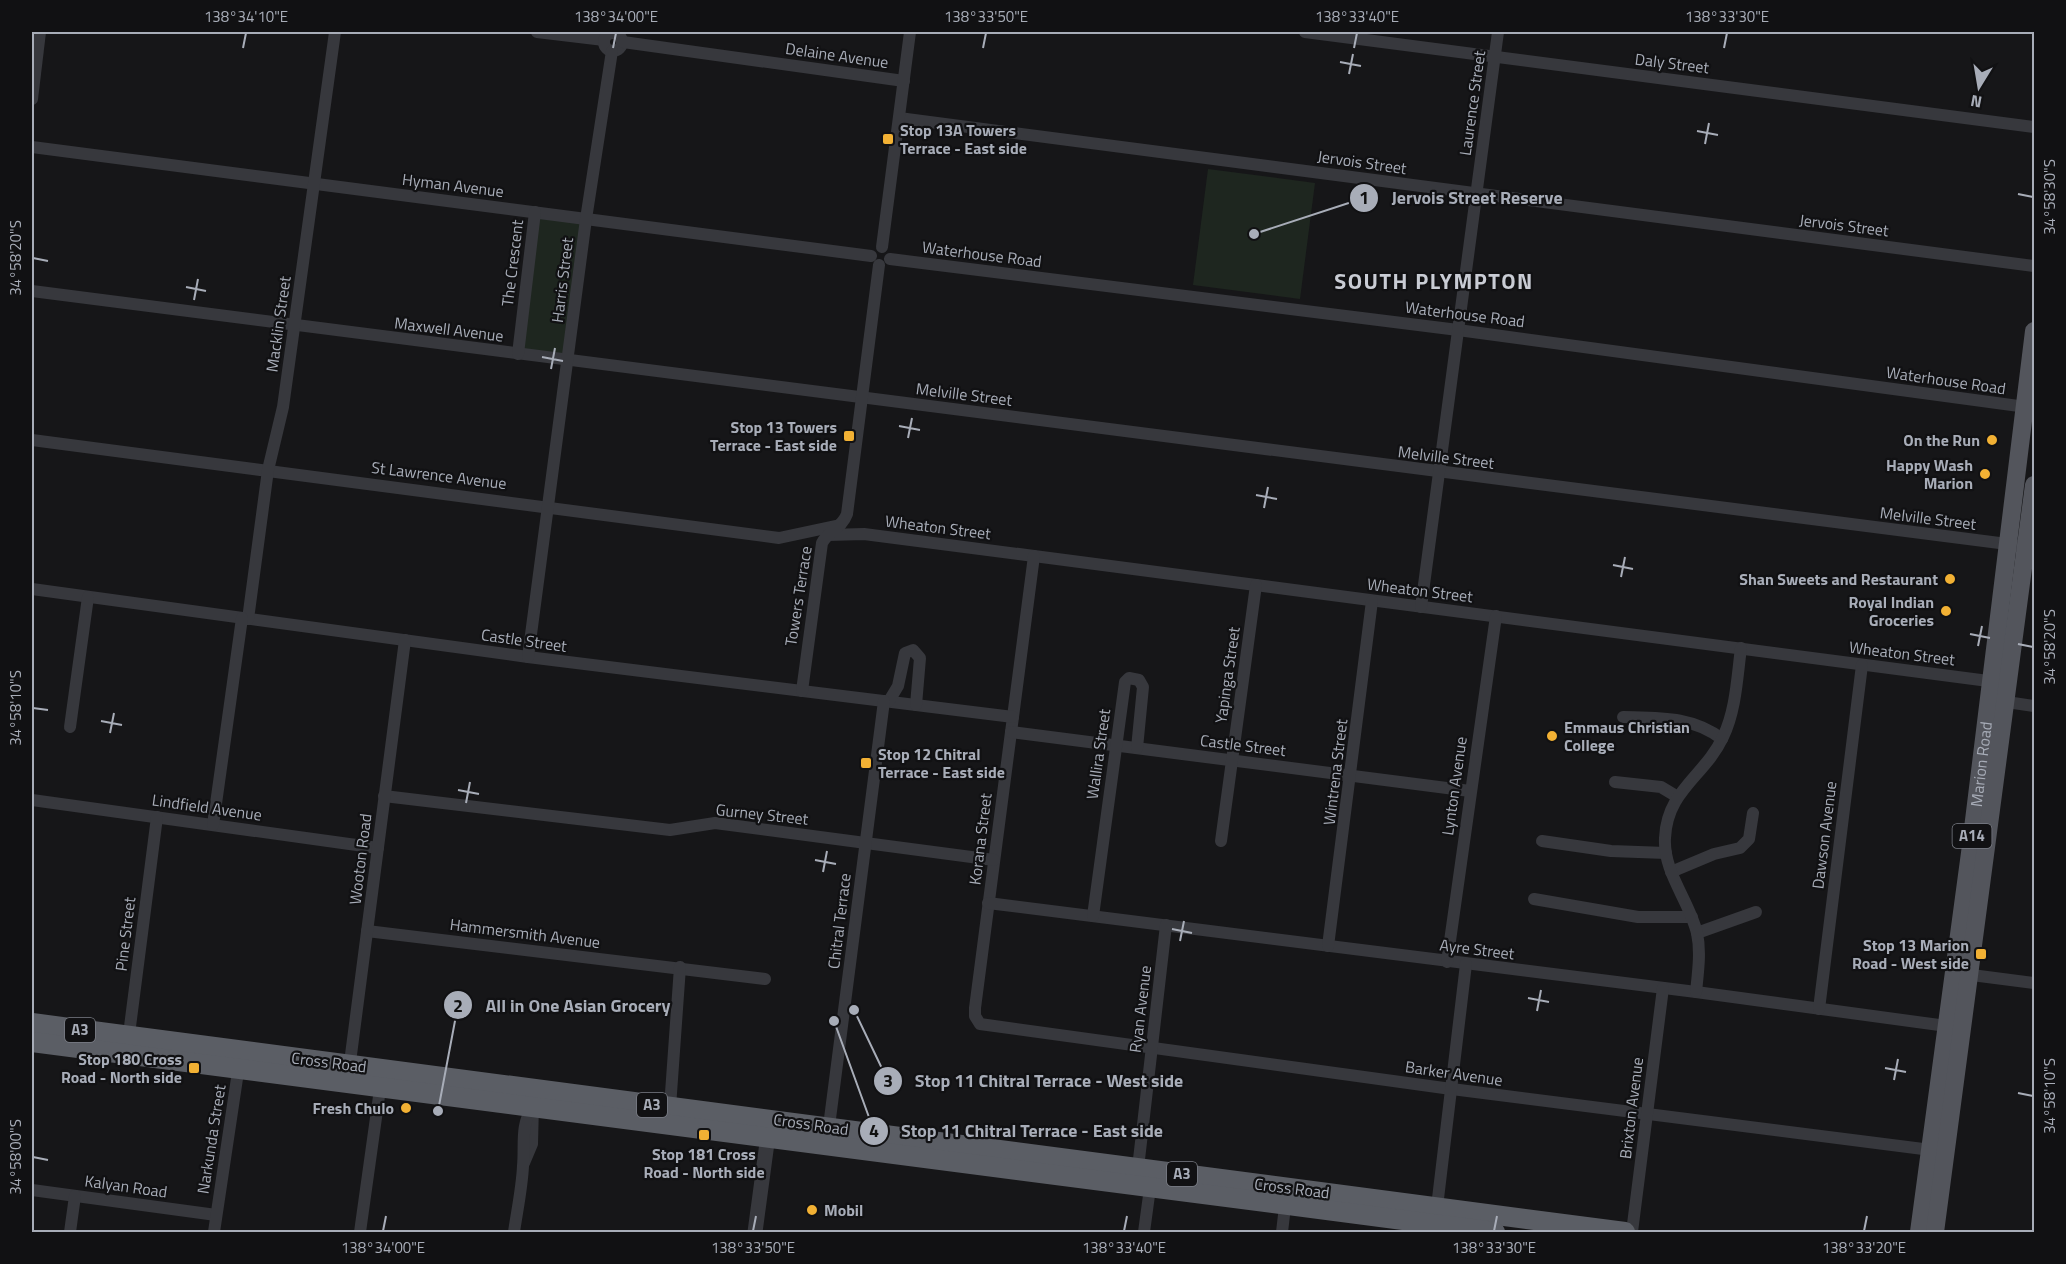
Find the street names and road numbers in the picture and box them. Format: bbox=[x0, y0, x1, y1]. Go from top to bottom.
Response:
street label: Delaine Avenue bbox=[784, 36, 890, 74]
street label: Daly Street bbox=[1634, 47, 1711, 79]
street label: Laurence Street bbox=[1453, 48, 1491, 157]
street label: Jervois Street bbox=[1316, 144, 1409, 180]
street label: Hyman Avenue bbox=[401, 167, 505, 203]
street label: Jervois Street bbox=[1798, 208, 1890, 242]
street label: The Crescent bbox=[495, 218, 529, 308]
street label: Waterhouse Road bbox=[921, 235, 1043, 273]
street label: Harris Street bbox=[545, 236, 579, 324]
street label: Macklin Street bbox=[259, 274, 297, 374]
street label: Waterhouse Road bbox=[1404, 295, 1526, 333]
street label: Maxwell Avenue bbox=[393, 310, 505, 348]
street label: Waterhouse Road bbox=[1885, 360, 2007, 400]
street label: Melville Street bbox=[915, 376, 1014, 412]
street label: Melville Street bbox=[1397, 439, 1496, 475]
street label: St Lawrence Avenue bbox=[370, 455, 508, 495]
street label: Melville Street bbox=[1879, 500, 1978, 536]
street label: Wheaton Street bbox=[884, 509, 993, 545]
street label: Towers Terrace bbox=[778, 544, 818, 648]
street label: Wheaton Street bbox=[1366, 572, 1475, 608]
street label: Castle Street bbox=[480, 622, 569, 658]
street label: Yapinga Street bbox=[1208, 625, 1246, 725]
street label: Wheaton Street bbox=[1848, 635, 1957, 671]
street label: Wallira Street bbox=[1080, 707, 1116, 801]
street label: Wintrena Street bbox=[1317, 717, 1353, 826]
street label: Marion Road bbox=[1964, 720, 1998, 808]
street label: Castle Street bbox=[1199, 728, 1288, 762]
street label: Lynton Avenue bbox=[1435, 735, 1473, 837]
street label: Dawson Avenue bbox=[1805, 780, 1843, 890]
street label: Lindfield Avenue bbox=[150, 787, 264, 827]
street label: Korana Street bbox=[962, 791, 998, 886]
street label: Gurney Street bbox=[715, 797, 810, 831]
street label: Wooton Road bbox=[343, 812, 377, 906]
road number: A14 bbox=[1952, 824, 1992, 848]
street label: Chitral Terrace bbox=[821, 872, 857, 970]
street label: Pine Street bbox=[109, 895, 141, 972]
street label: Hammersmith Avenue bbox=[448, 912, 602, 954]
street label: Ayre Street bbox=[1438, 933, 1516, 966]
street label: Ryan Avenue bbox=[1123, 964, 1157, 1054]
road number: A3 bbox=[65, 1018, 95, 1042]
street label: Cross Road bbox=[290, 1045, 368, 1079]
street label: Barker Avenue bbox=[1404, 1054, 1504, 1092]
street label: Brixton Avenue bbox=[1613, 1056, 1649, 1160]
street label: Narkunda Street bbox=[191, 1082, 232, 1195]
road number: A3 bbox=[637, 1093, 667, 1117]
street label: Cross Road bbox=[772, 1107, 850, 1141]
road number: A3 bbox=[1167, 1162, 1197, 1186]
street label: Kalyan Road bbox=[83, 1168, 169, 1204]
street label: Cross Road bbox=[1253, 1171, 1331, 1205]

